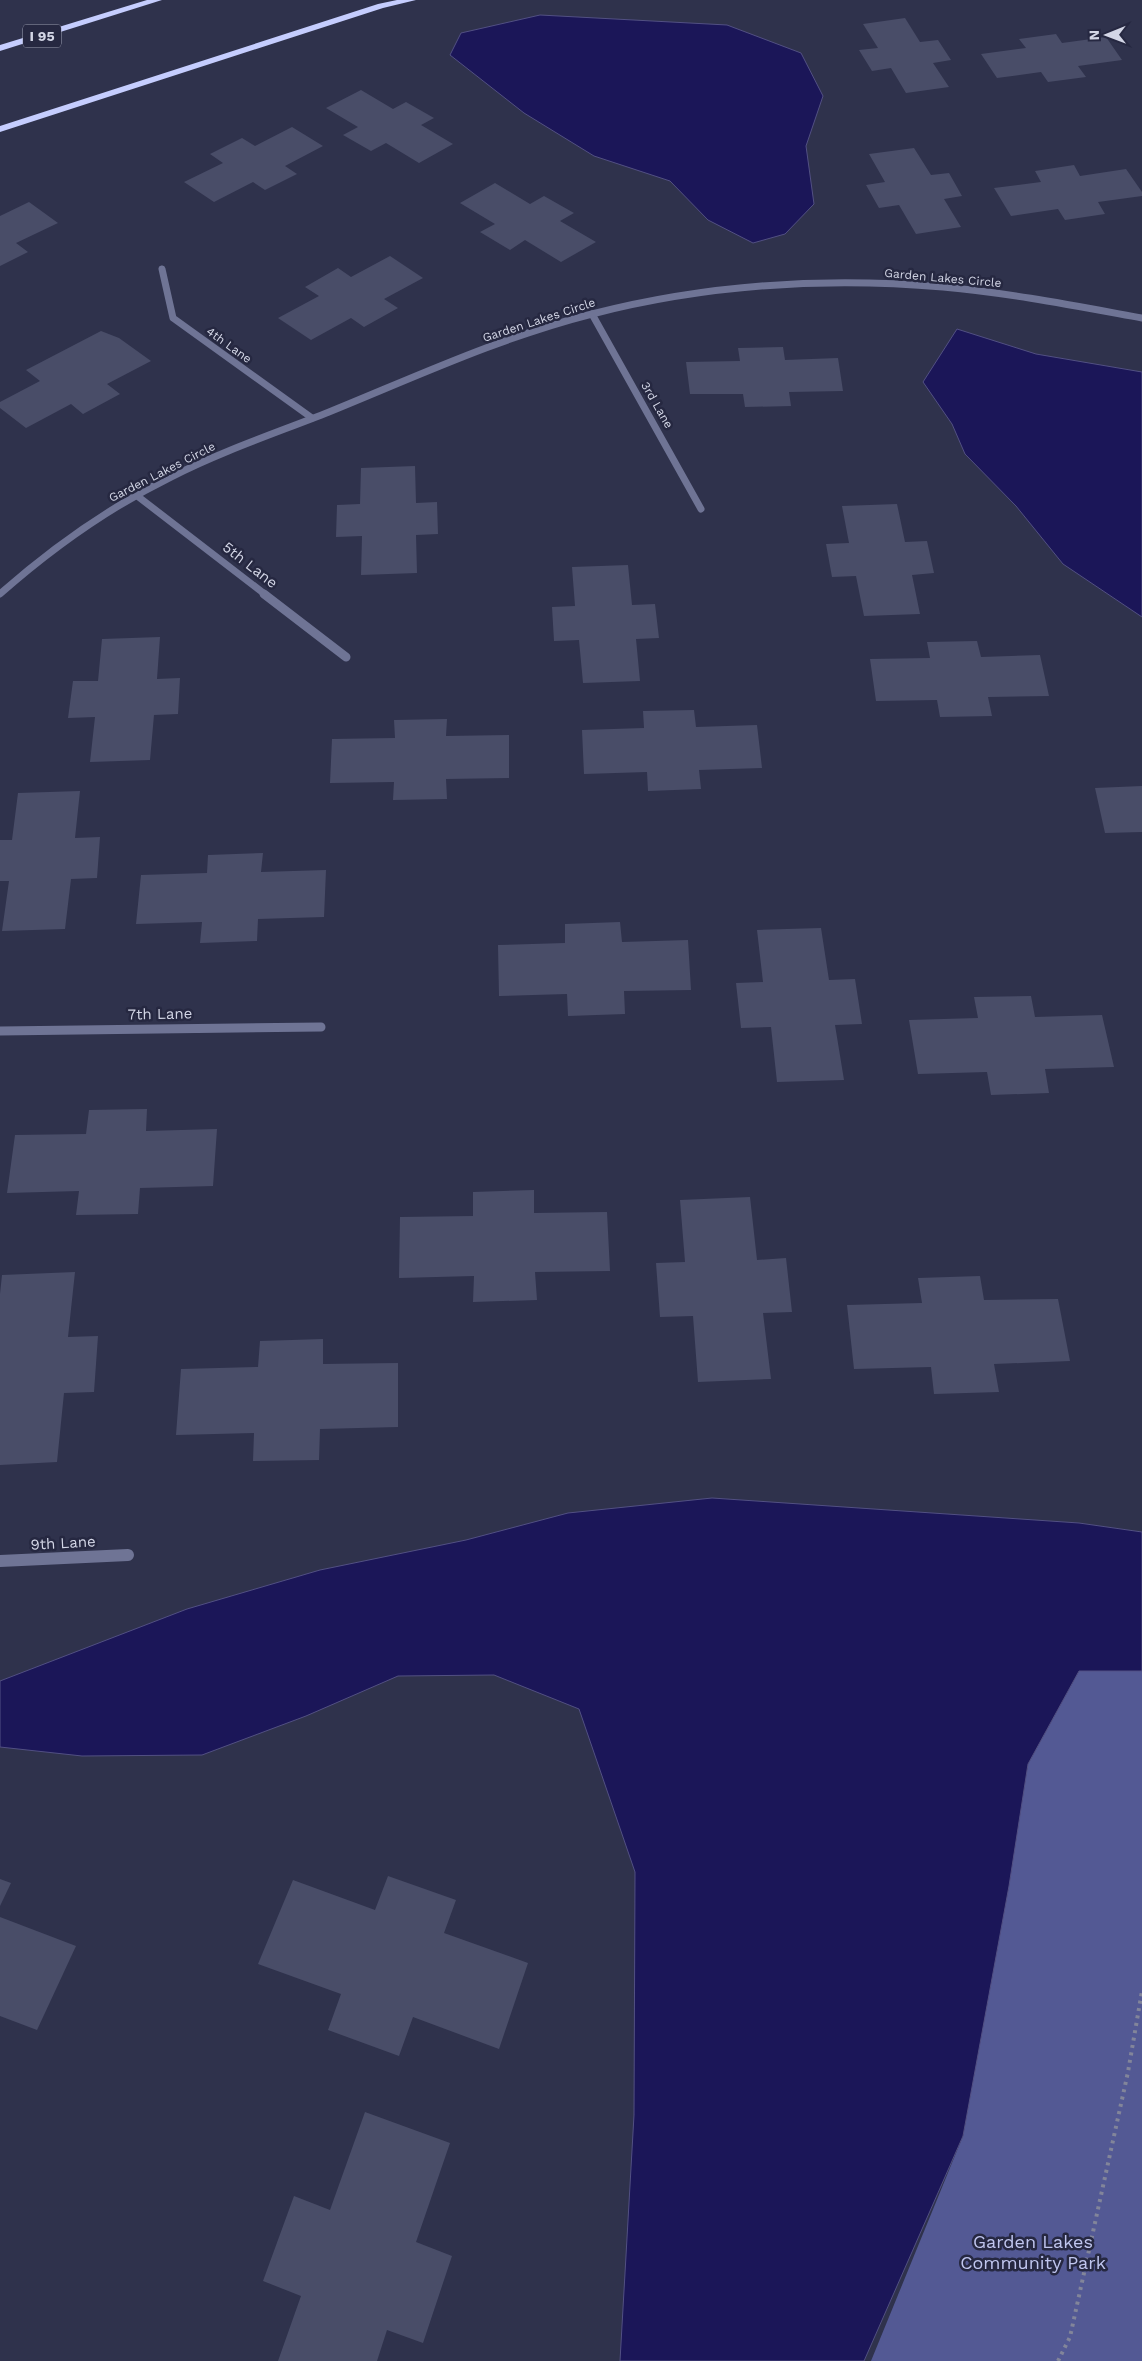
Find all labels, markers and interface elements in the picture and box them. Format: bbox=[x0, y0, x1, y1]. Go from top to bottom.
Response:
north arrow bbox=[1082, 10, 1132, 60]
road number: I 95 bbox=[23, 24, 61, 48]
text: N bbox=[1086, 30, 1102, 41]
street label: Garden Lakes Circle bbox=[884, 266, 1002, 290]
street label: Garden Lakes Circle bbox=[481, 295, 597, 345]
street label: 4th Lane bbox=[204, 324, 254, 366]
street label: 3rd Lane bbox=[638, 379, 676, 431]
street label: Garden Lakes Circle bbox=[106, 439, 218, 505]
street label: 5th Lane bbox=[219, 538, 281, 592]
street label: 7th Lane bbox=[128, 1004, 192, 1024]
street label: 9th Lane bbox=[30, 1532, 96, 1554]
park label: Garden Lakes Community Park bbox=[960, 2231, 1106, 2273]

